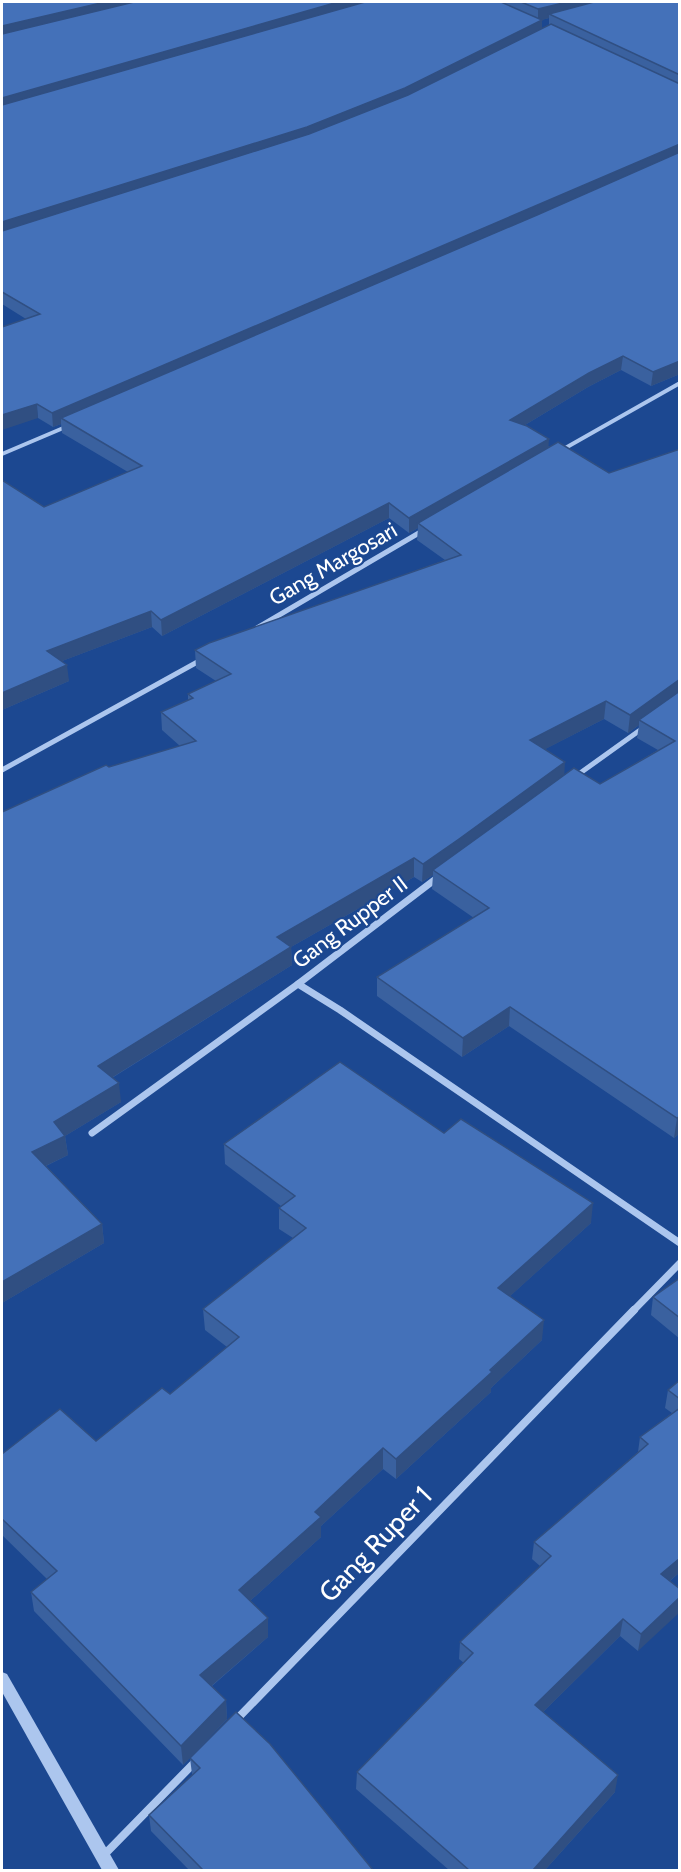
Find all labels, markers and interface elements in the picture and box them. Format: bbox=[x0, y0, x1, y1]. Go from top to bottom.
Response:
street label: Gang Margosari bbox=[264, 517, 402, 611]
street label: Gang Rupper II bbox=[287, 870, 413, 974]
street label: Gang Ruper 1 bbox=[312, 1479, 438, 1609]

